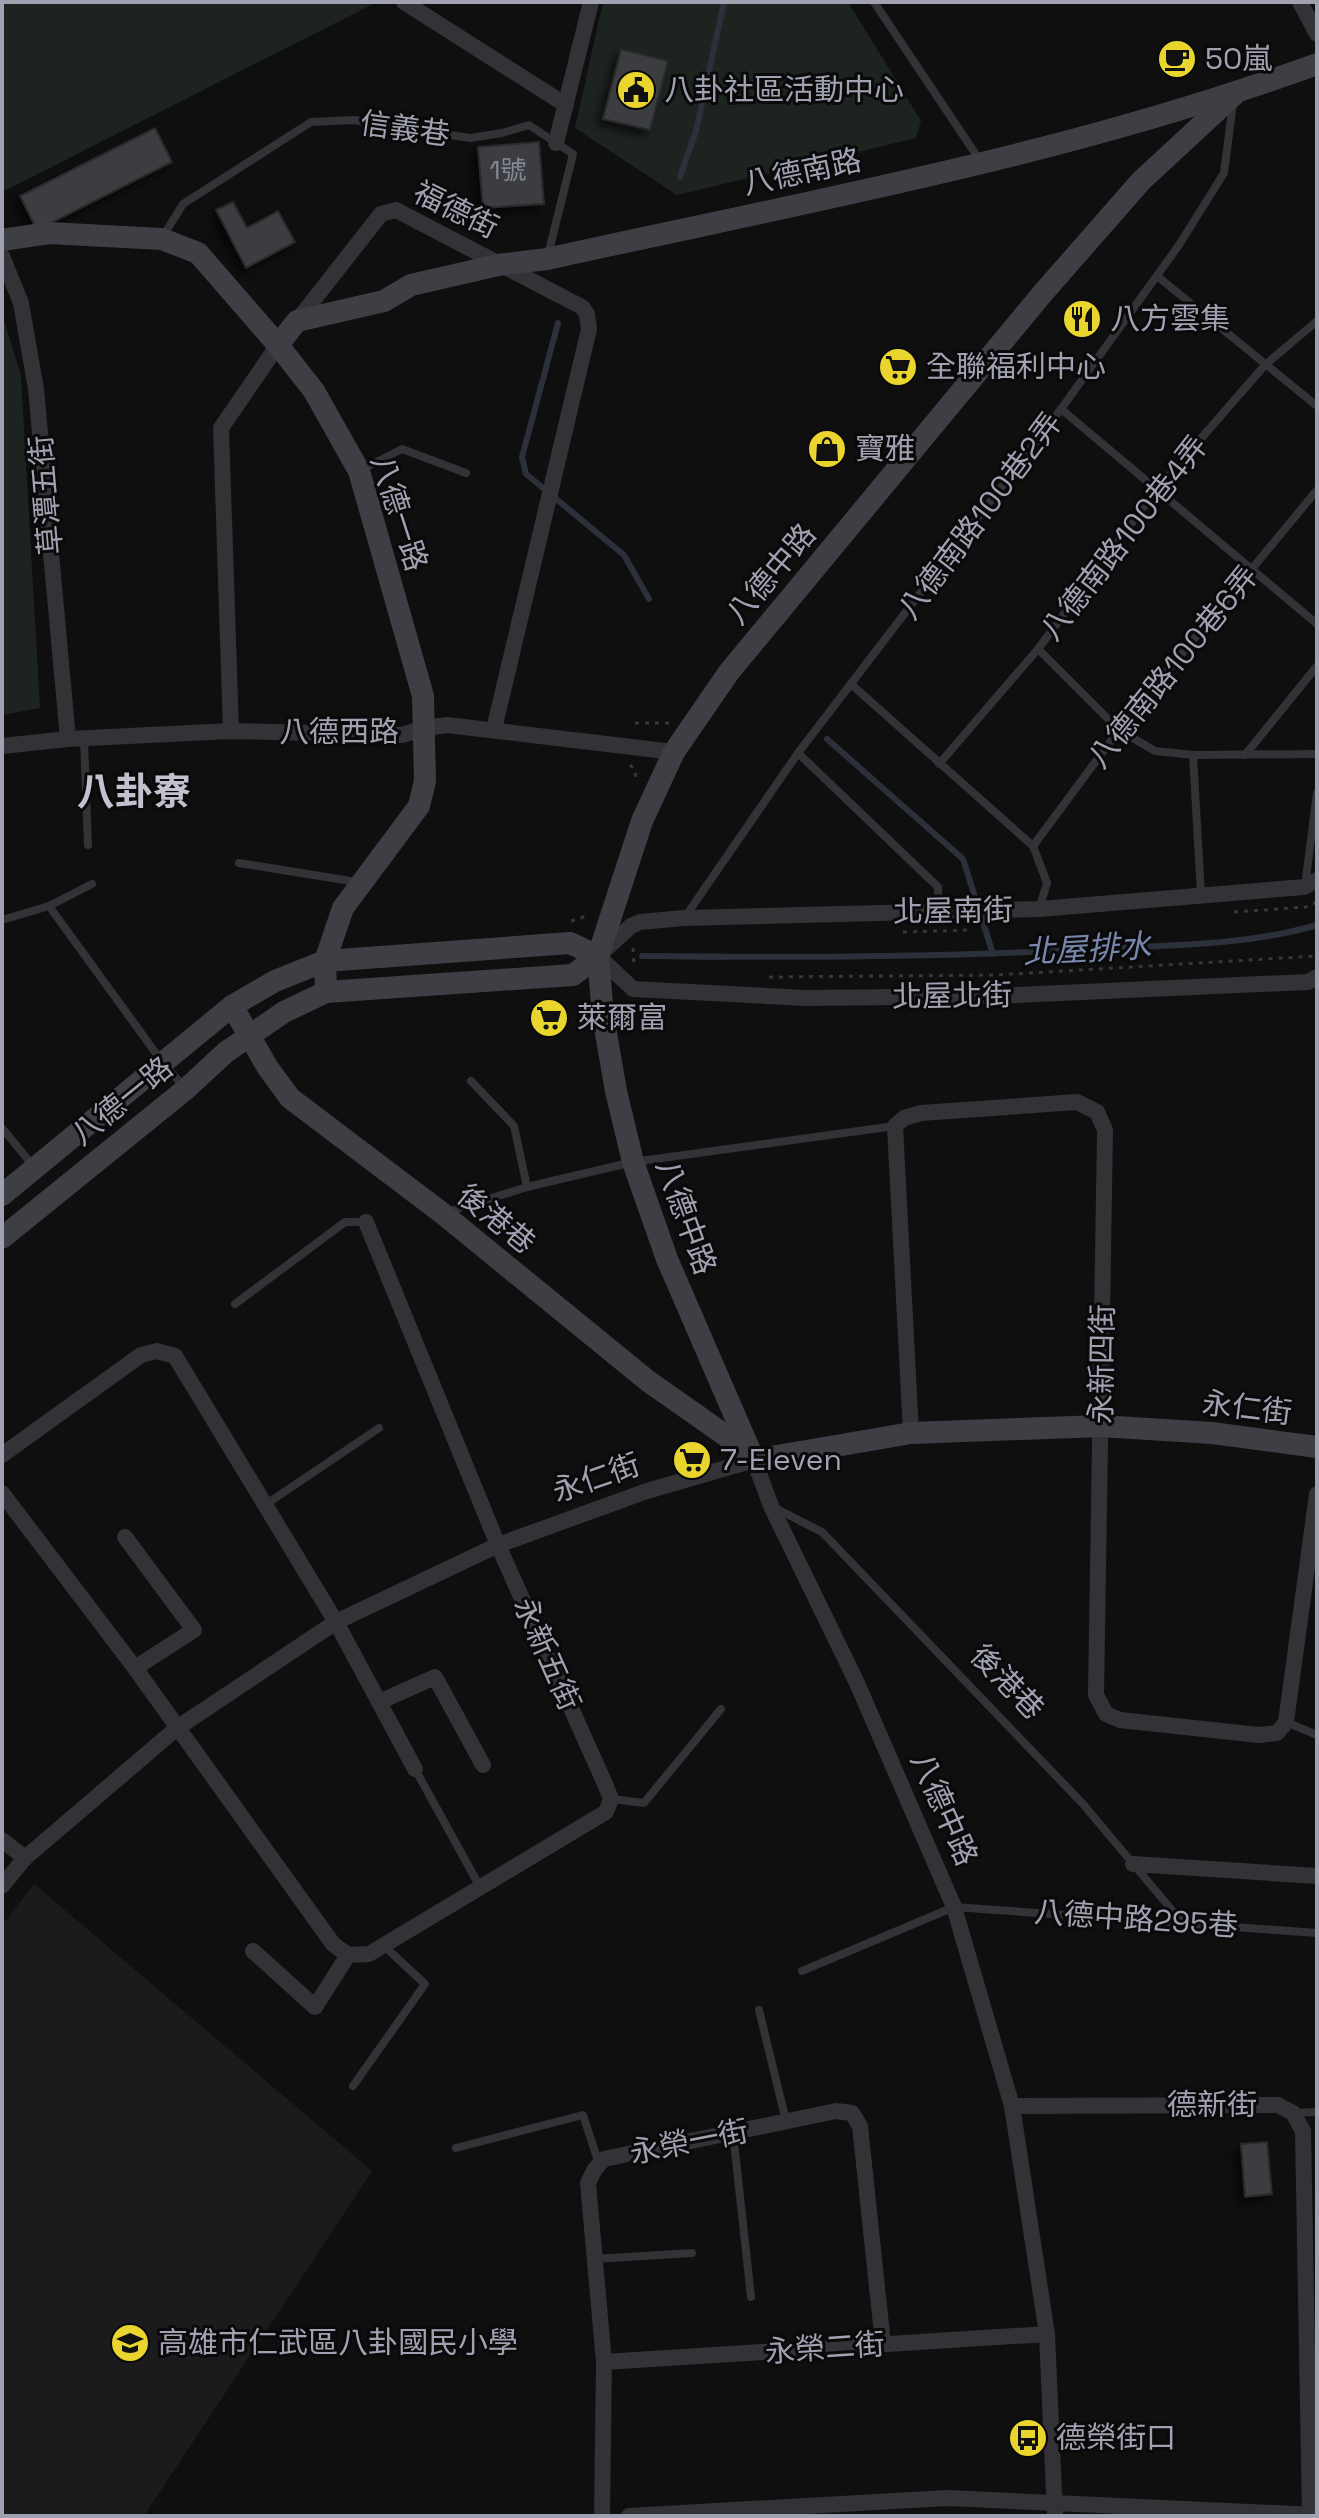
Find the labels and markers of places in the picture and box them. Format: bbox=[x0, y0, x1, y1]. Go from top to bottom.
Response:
cafe icon: 50嵐 bbox=[1156, 38, 1198, 80]
place label: 50嵐 bbox=[1205, 39, 1272, 78]
public building icon: 八卦社區活動中心 bbox=[615, 69, 657, 111]
place label: 八卦社區活動中心 bbox=[664, 70, 904, 109]
restaurant icon: 八方雲集 bbox=[1061, 298, 1103, 340]
place label: 八方雲集 bbox=[1110, 299, 1230, 338]
supermarket icon: 全聯福利中心 bbox=[877, 346, 919, 388]
place label: 全聯福利中心 bbox=[926, 347, 1106, 386]
shop icon: 寶雅 bbox=[806, 428, 848, 470]
place label: 寶雅 bbox=[855, 429, 915, 468]
supermarket icon: 萊爾富 bbox=[528, 997, 570, 1039]
place label: 萊爾富 bbox=[577, 998, 667, 1037]
supermarket icon: 7-Eleven bbox=[671, 1439, 713, 1481]
place label: 7-Eleven bbox=[720, 1440, 842, 1479]
school or university icon: 高雄市仁武區八卦國民小學 bbox=[109, 2322, 151, 2364]
place label: 高雄市仁武區八卦國民小學 bbox=[158, 2323, 518, 2362]
bus stop icon: 德榮街口 bbox=[1007, 2417, 1049, 2459]
place label: 德榮街口 bbox=[1056, 2418, 1176, 2457]

